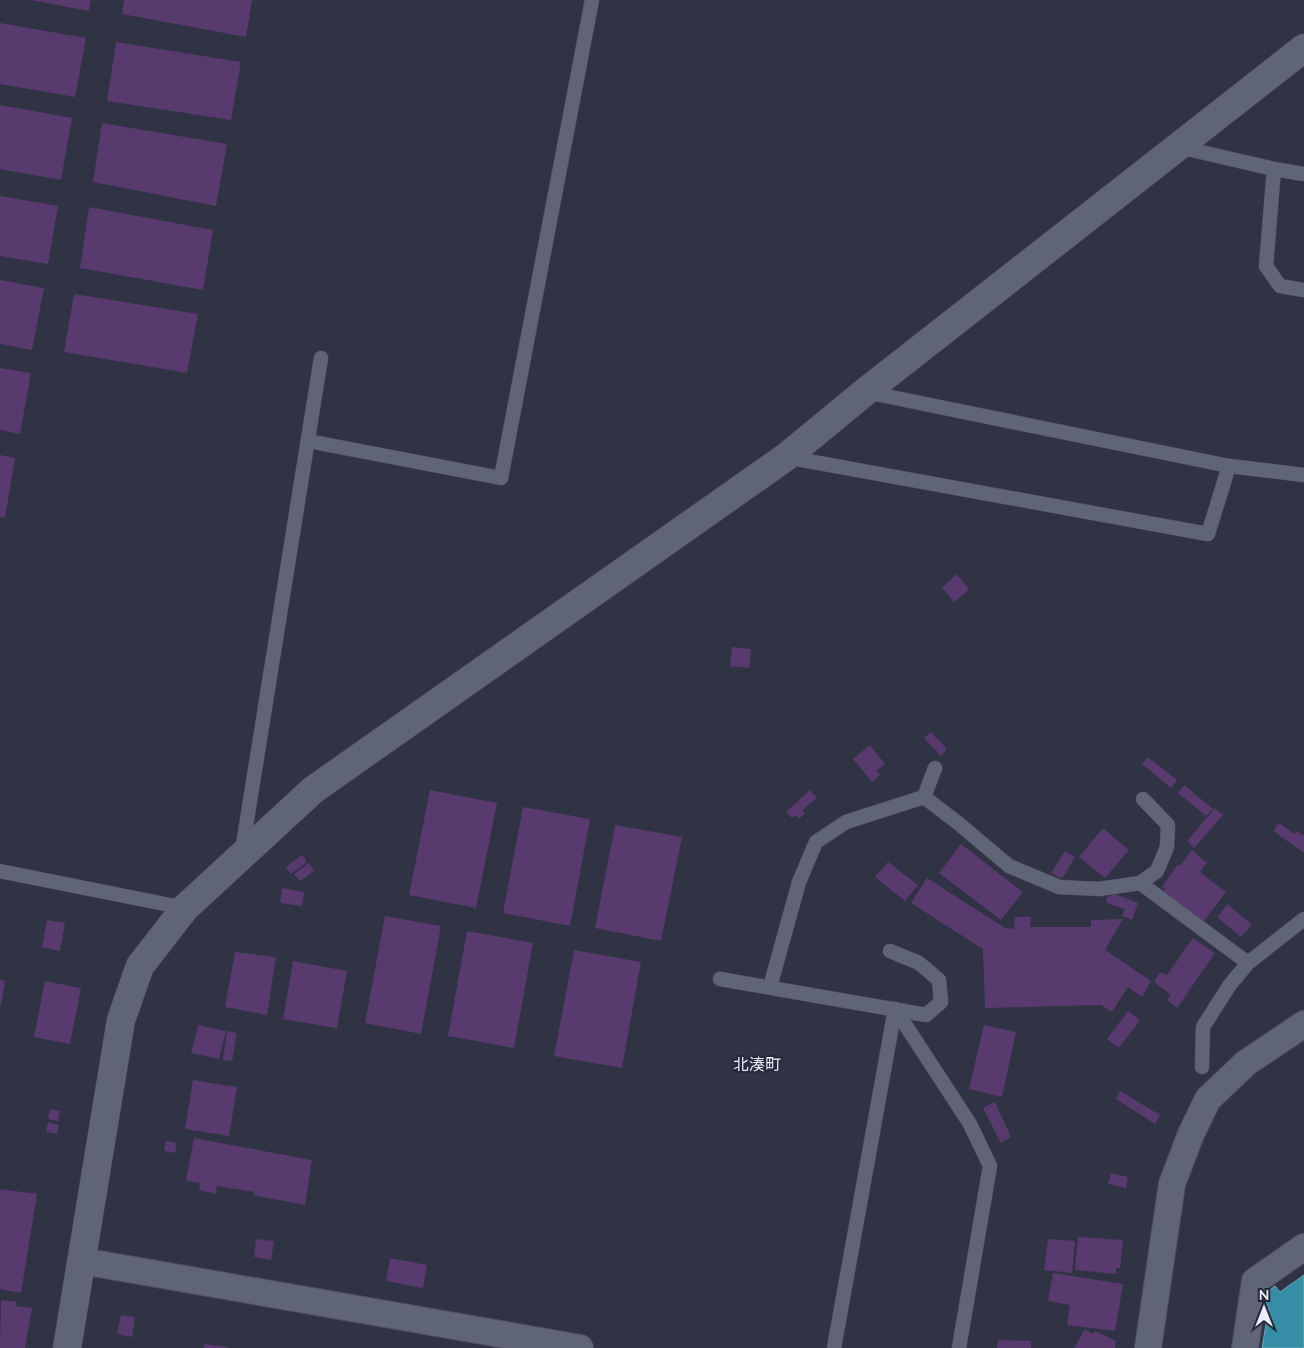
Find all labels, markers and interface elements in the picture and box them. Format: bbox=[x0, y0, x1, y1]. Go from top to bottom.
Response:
district label: 北湊町 bbox=[733, 1054, 781, 1074]
north arrow bbox=[1239, 1283, 1289, 1333]
text: N bbox=[1259, 1286, 1269, 1304]

